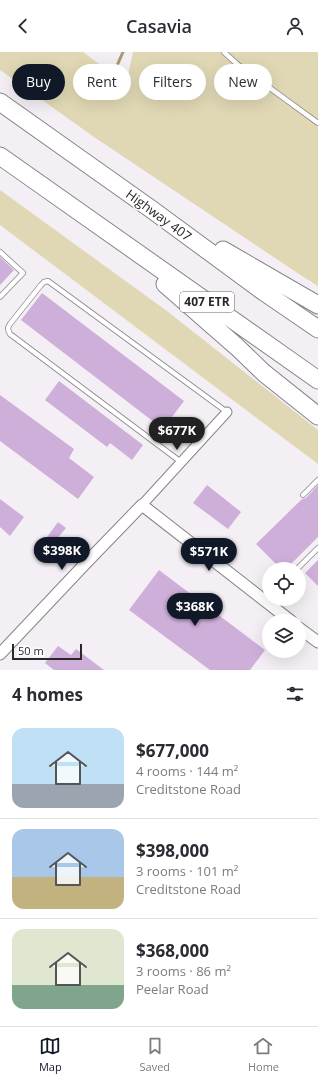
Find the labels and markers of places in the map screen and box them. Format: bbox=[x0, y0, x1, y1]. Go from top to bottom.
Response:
pin: $677K bbox=[149, 417, 205, 451]
pin: $398K bbox=[34, 537, 90, 571]
pin: $571K bbox=[181, 538, 237, 572]
pin: $368K bbox=[167, 593, 223, 627]

